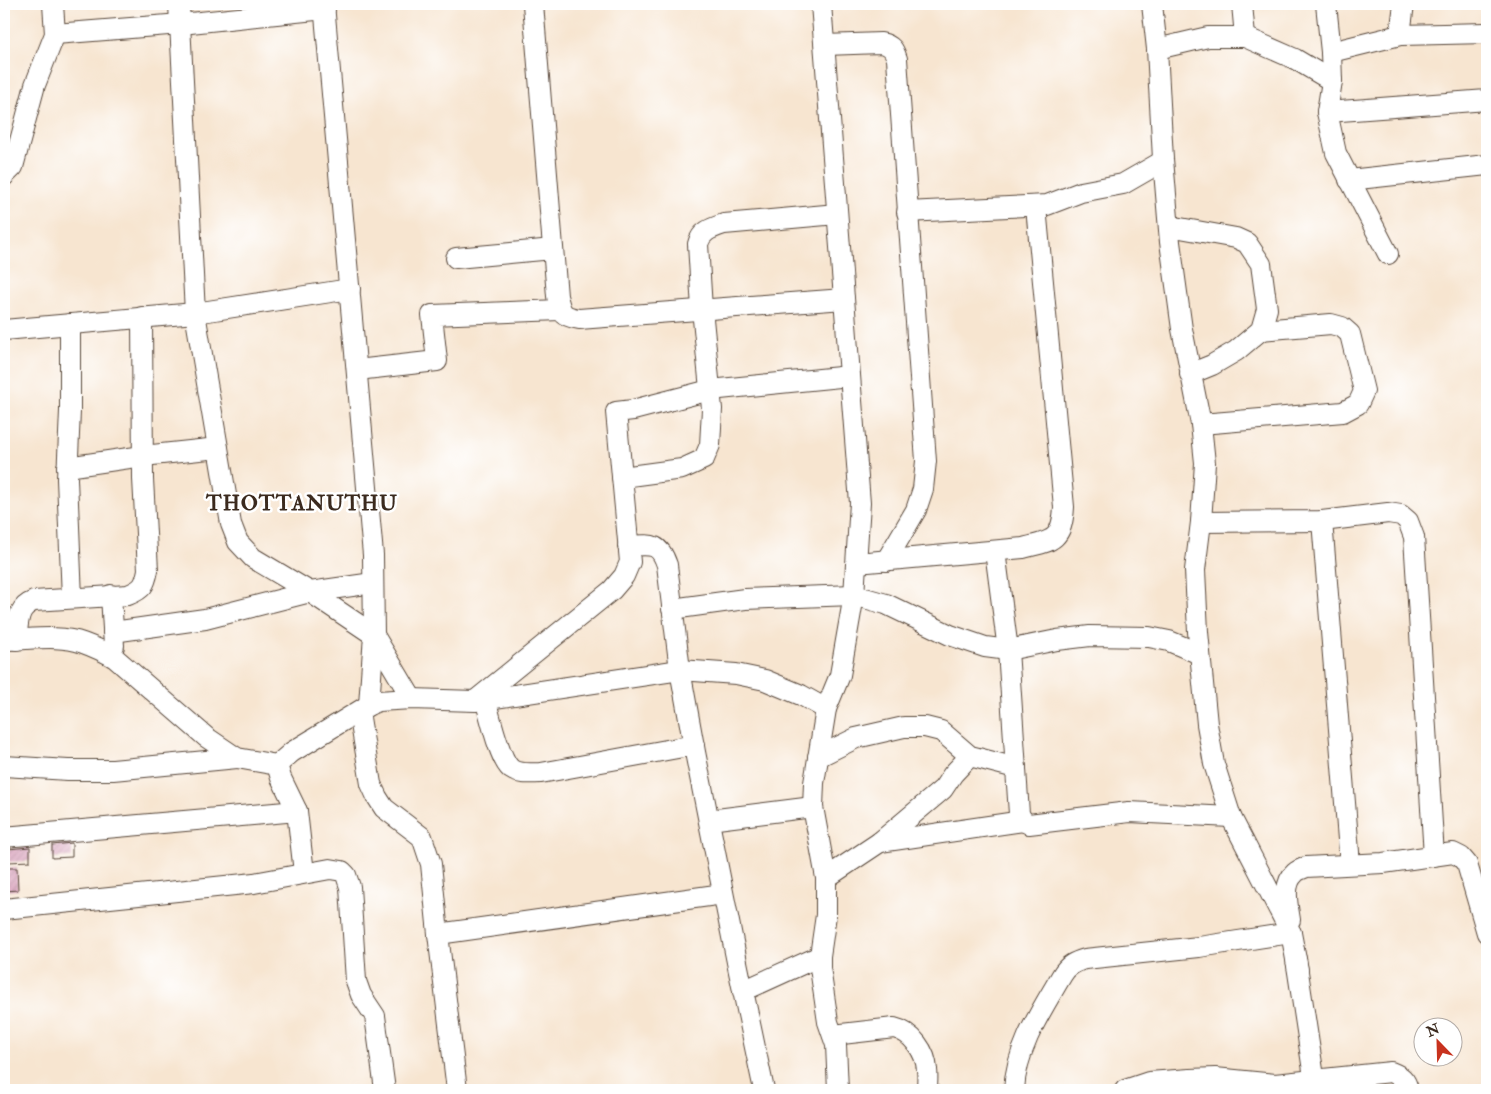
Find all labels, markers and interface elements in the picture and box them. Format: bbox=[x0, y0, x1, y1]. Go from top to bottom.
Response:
district label: THOTTANUTHU bbox=[205, 490, 398, 517]
north arrow bbox=[1414, 1016, 1464, 1066]
text: N bbox=[1423, 1020, 1443, 1041]

